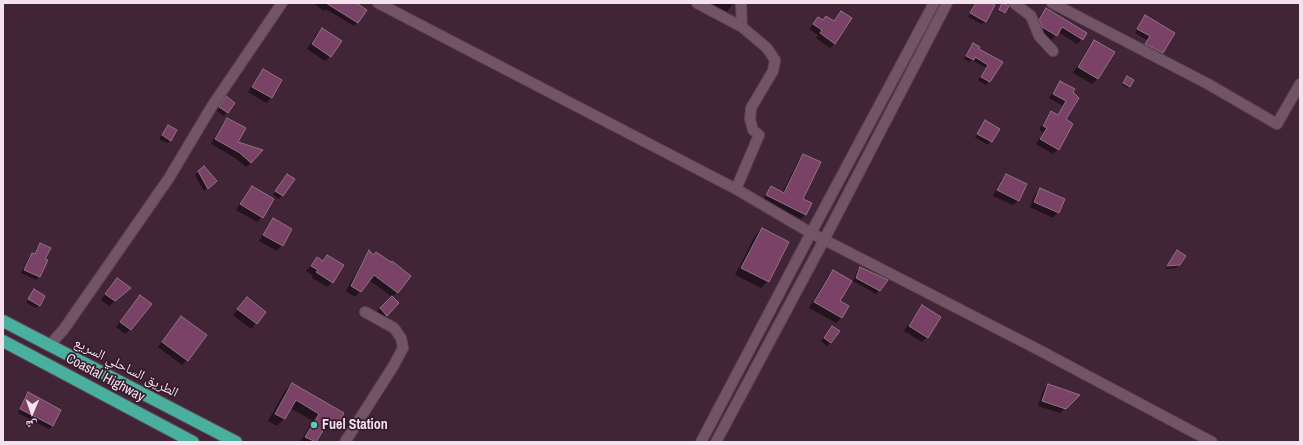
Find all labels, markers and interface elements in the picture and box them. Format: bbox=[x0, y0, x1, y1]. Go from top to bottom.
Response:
street label: الطريق الساحلي السريع bbox=[71, 334, 181, 402]
street label: Coastal Highway bbox=[63, 350, 147, 406]
north arrow bbox=[12, 393, 52, 433]
place label: Fuel Station bbox=[322, 417, 388, 433]
text: ش bbox=[26, 418, 38, 432]
marker: Fuel Station bbox=[309, 420, 319, 430]

